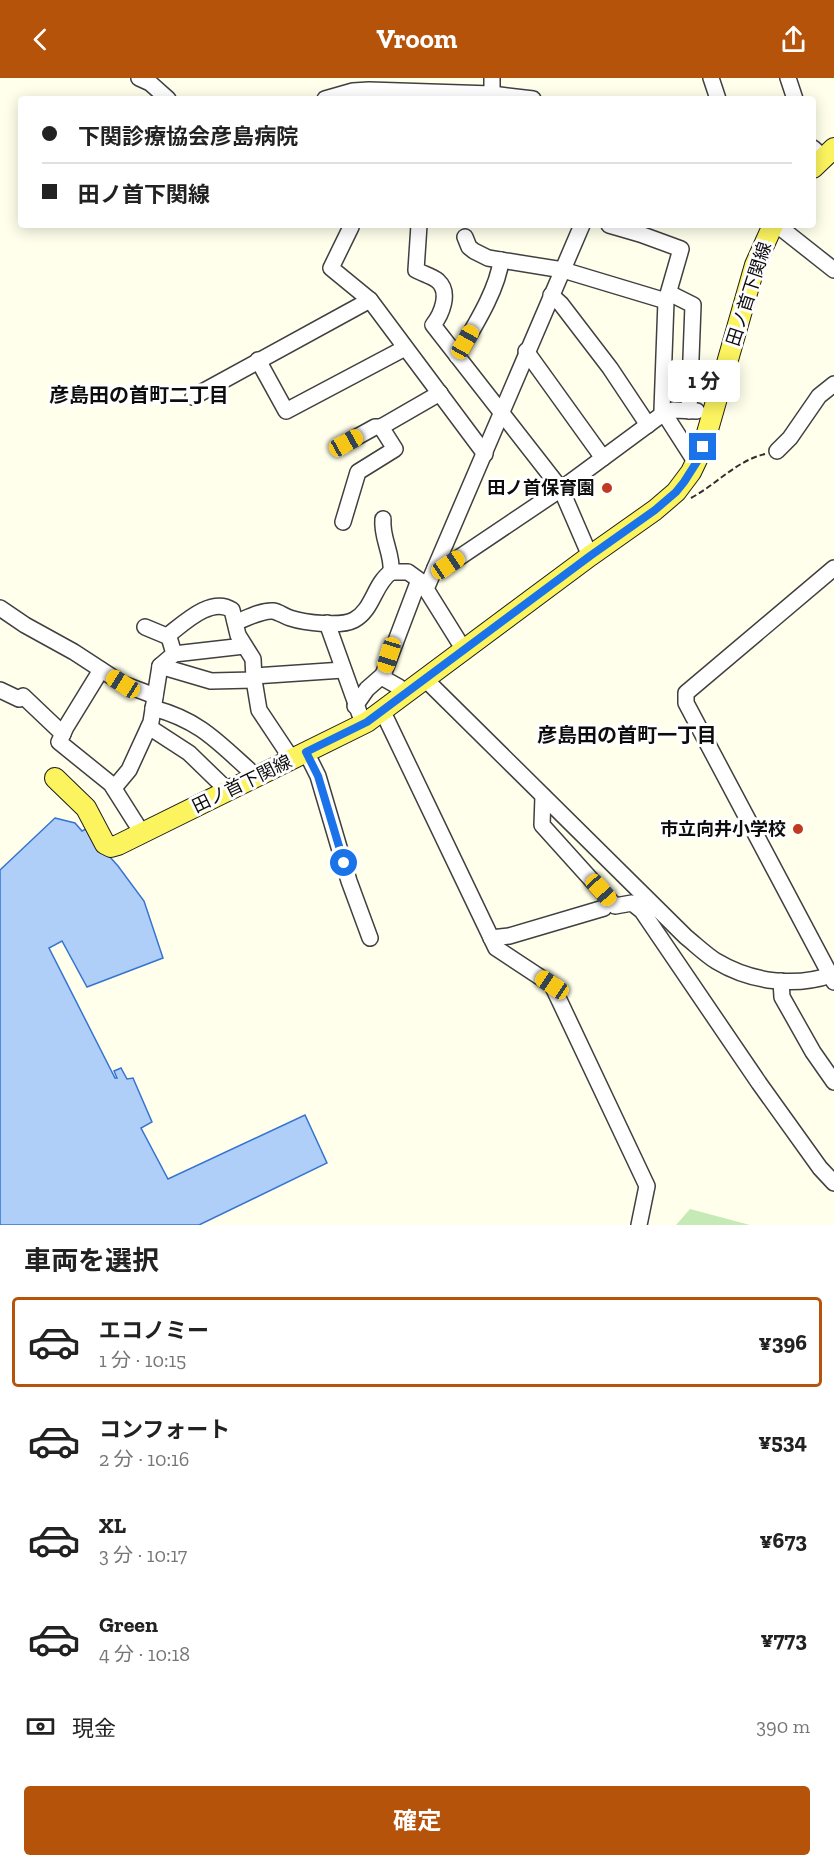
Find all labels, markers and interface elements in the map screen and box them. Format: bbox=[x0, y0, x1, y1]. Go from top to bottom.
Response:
icon: back bbox=[24, 23, 57, 56]
text: Vroom bbox=[377, 23, 457, 55]
icon: share bbox=[777, 23, 810, 56]
text: 下関診療協会彦島病院 bbox=[78, 123, 298, 150]
text: 田ノ首下関線 bbox=[78, 181, 210, 208]
street label: 田ノ首下関線 bbox=[722, 239, 776, 349]
car bbox=[448, 322, 482, 362]
callout: 1 分 bbox=[667, 360, 739, 402]
text: 1 分 bbox=[688, 369, 720, 393]
district label: 彦島田の首町二丁目 bbox=[49, 383, 229, 407]
car bbox=[326, 426, 366, 460]
route end bbox=[689, 433, 716, 460]
place label: 田ノ首保育園 bbox=[487, 477, 595, 499]
marker: 田ノ首保育園 bbox=[600, 481, 614, 495]
car bbox=[428, 547, 468, 583]
car bbox=[375, 635, 403, 675]
car bbox=[103, 667, 143, 701]
district label: 彦島田の首町一丁目 bbox=[537, 723, 717, 747]
street label: 田ノ首下関線 bbox=[189, 750, 295, 818]
place label: 市立向井小学校 bbox=[660, 818, 786, 840]
marker: 市立向井小学校 bbox=[791, 822, 805, 836]
route start bbox=[330, 849, 357, 876]
car bbox=[582, 871, 620, 909]
car bbox=[532, 967, 572, 1003]
text: 車両を選択 bbox=[24, 1245, 159, 1277]
icon: car bbox=[27, 1315, 81, 1369]
text: エコノミー bbox=[99, 1317, 209, 1344]
text: ¥396 bbox=[759, 1329, 807, 1356]
text: 1 分 · 10:15 bbox=[99, 1348, 186, 1372]
icon: car bbox=[27, 1414, 81, 1468]
text: コンフォート bbox=[99, 1416, 230, 1443]
text: ¥534 bbox=[758, 1428, 807, 1455]
text: 2 分 · 10:16 bbox=[99, 1447, 189, 1471]
text: XL bbox=[99, 1512, 126, 1539]
icon: car bbox=[27, 1513, 81, 1567]
text: ¥673 bbox=[760, 1527, 807, 1554]
text: 3 分 · 10:17 bbox=[99, 1543, 187, 1567]
text: Green bbox=[99, 1611, 158, 1638]
icon: car bbox=[27, 1612, 81, 1666]
text: ¥773 bbox=[760, 1626, 807, 1653]
text: 4 分 · 10:18 bbox=[99, 1642, 190, 1666]
icon: cash bbox=[24, 1710, 57, 1743]
text: 390 m bbox=[756, 1714, 810, 1738]
text: 現金 bbox=[72, 1715, 116, 1742]
button: 確定 bbox=[24, 1786, 810, 1855]

